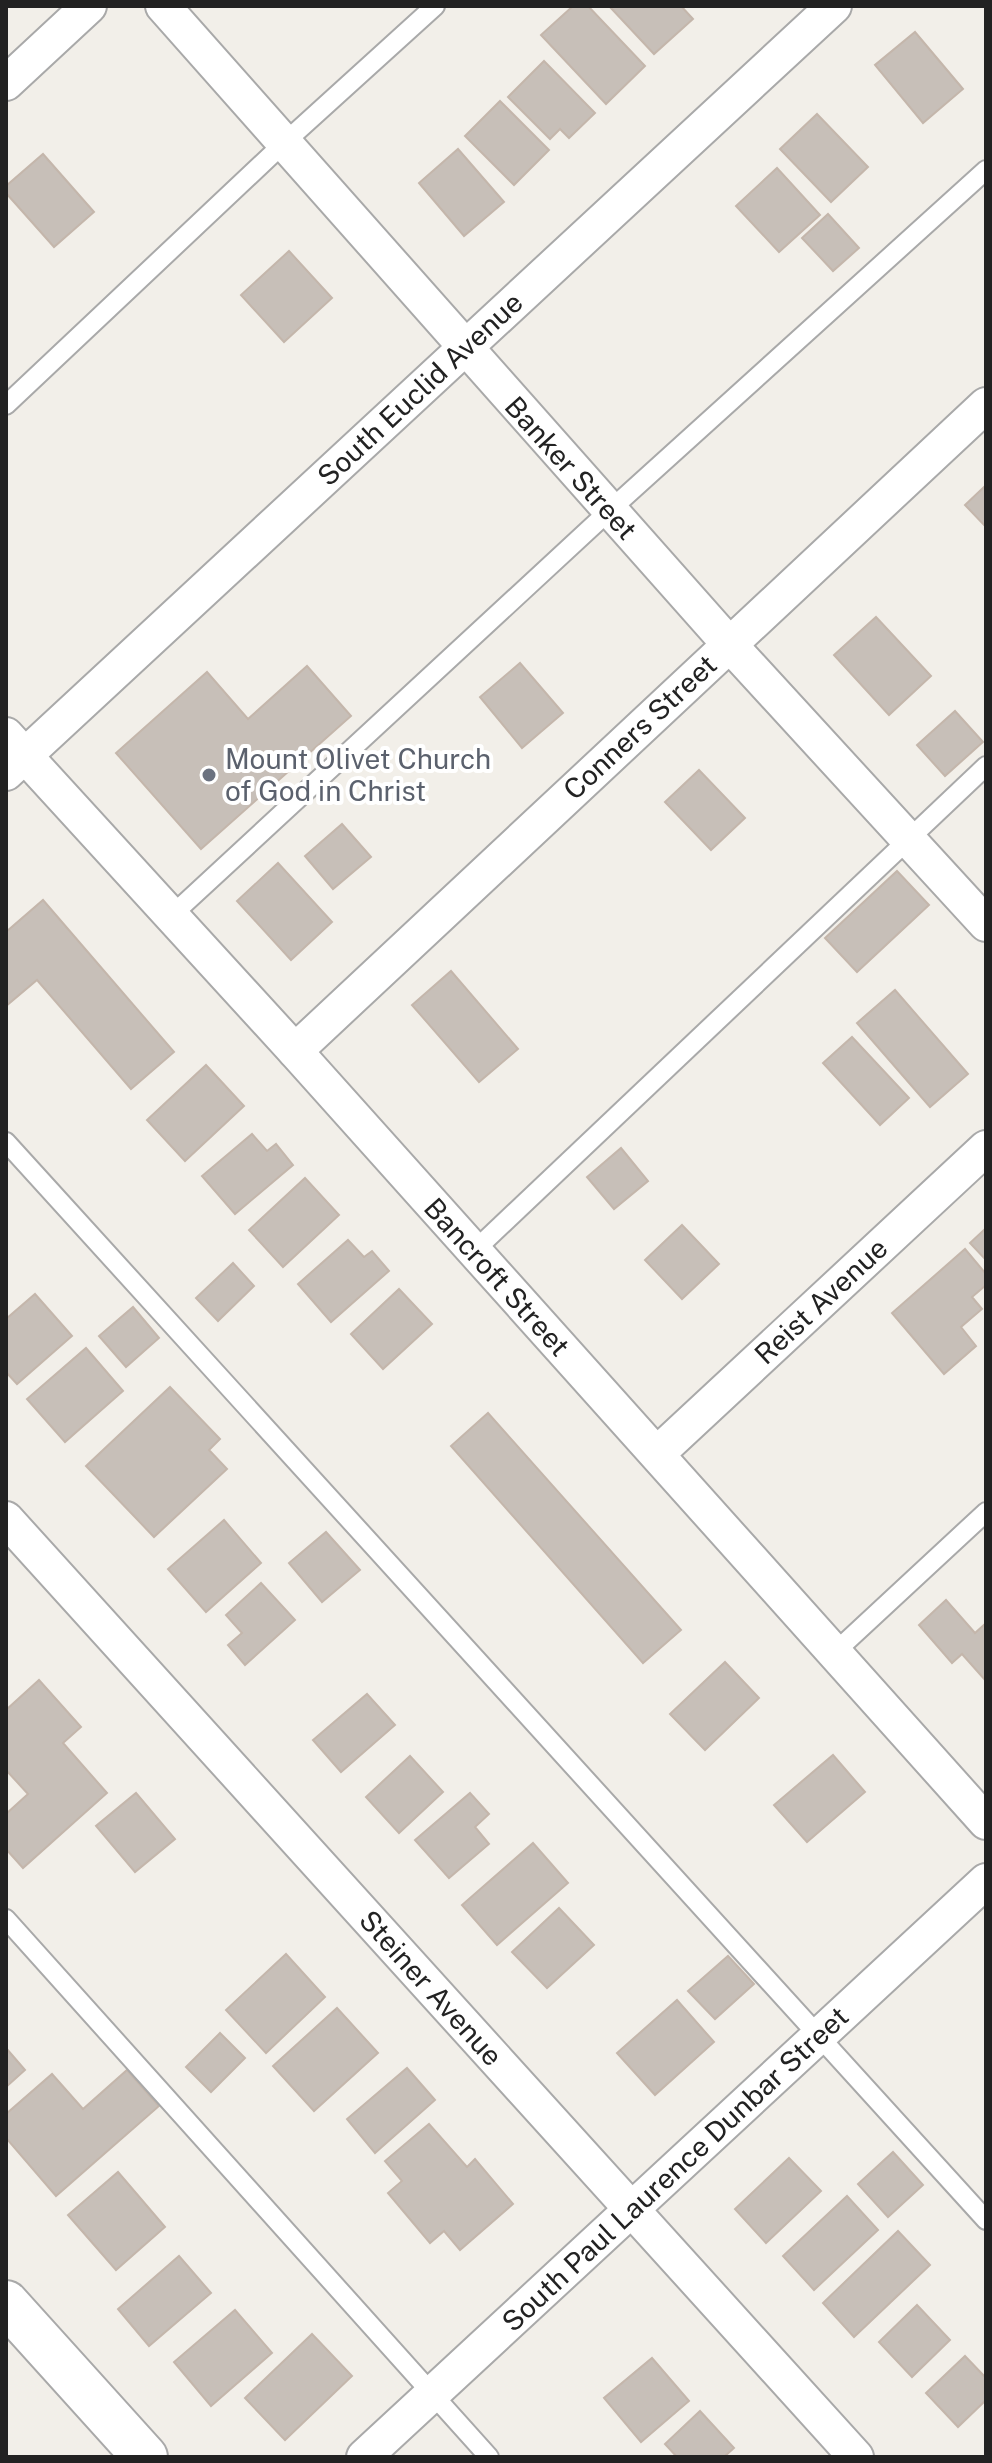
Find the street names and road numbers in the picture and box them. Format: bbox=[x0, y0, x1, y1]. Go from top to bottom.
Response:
street label: South Euclid Avenue bbox=[310, 285, 529, 492]
street label: Banker Street bbox=[499, 389, 644, 546]
street label: Conners Street bbox=[556, 647, 723, 806]
street label: Bancroft Street bbox=[418, 1191, 577, 1362]
street label: Reist Avenue bbox=[748, 1231, 894, 1370]
street label: Steiner Avenue bbox=[353, 1903, 510, 2072]
street label: South Paul Laurence Dunbar Street bbox=[495, 1999, 854, 2338]

